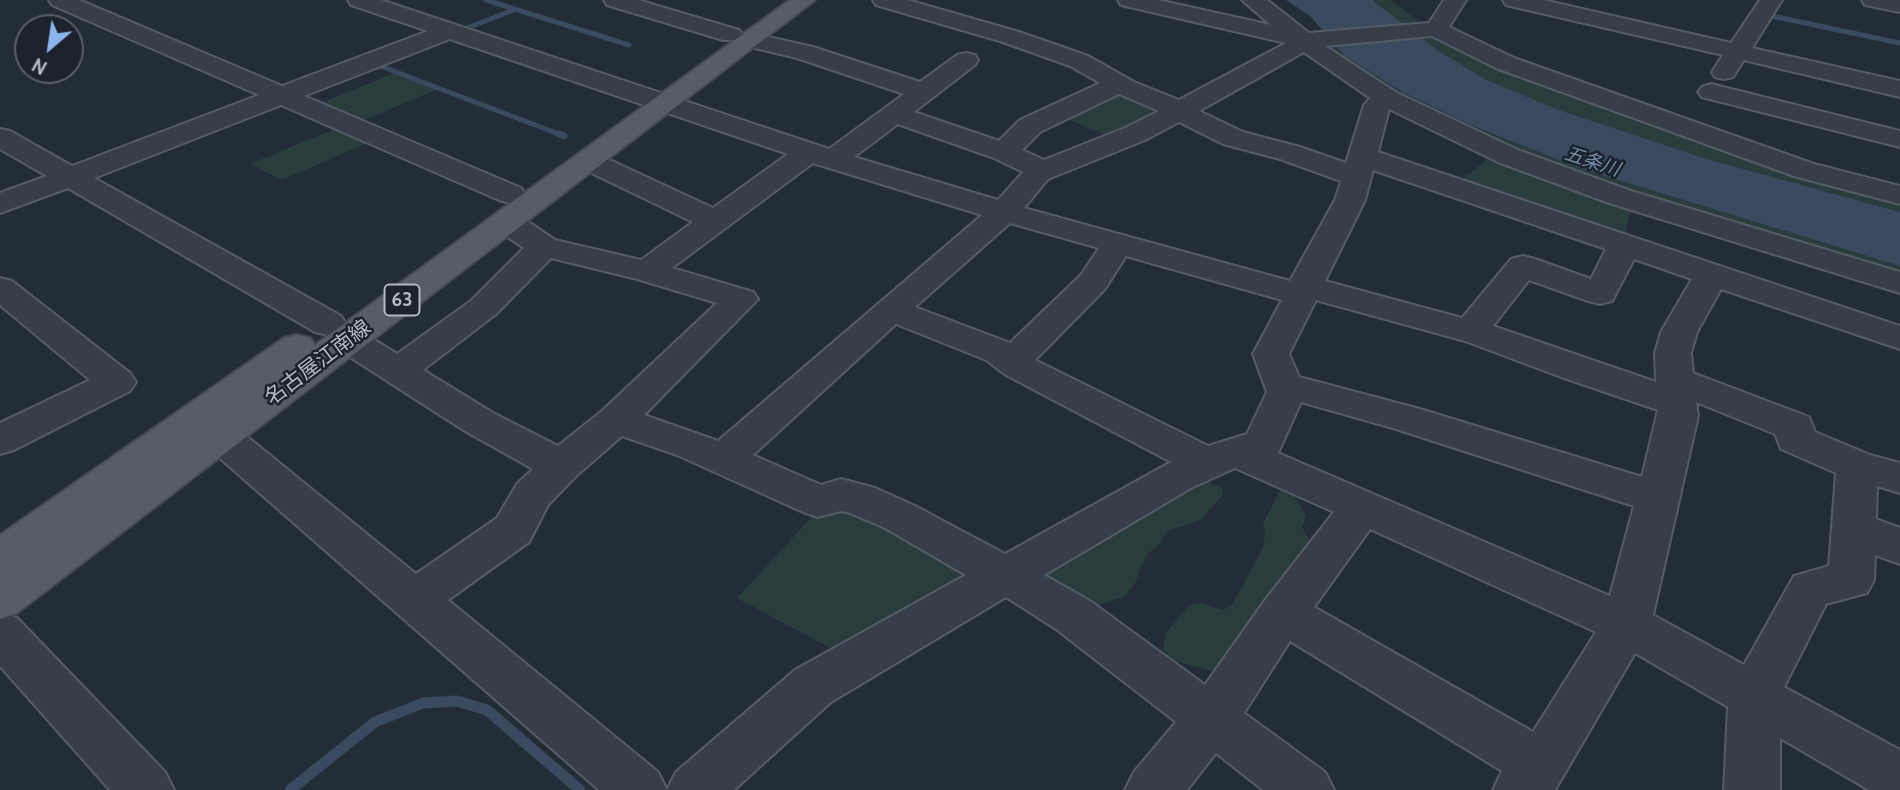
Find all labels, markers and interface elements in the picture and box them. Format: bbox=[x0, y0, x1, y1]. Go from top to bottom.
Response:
north arrow bbox=[14, 14, 84, 84]
text: N bbox=[28, 53, 51, 79]
water label: 五条川 bbox=[1561, 142, 1623, 182]
road number: 63 bbox=[384, 284, 420, 316]
street label: 名古屋江南線 bbox=[260, 315, 376, 411]

